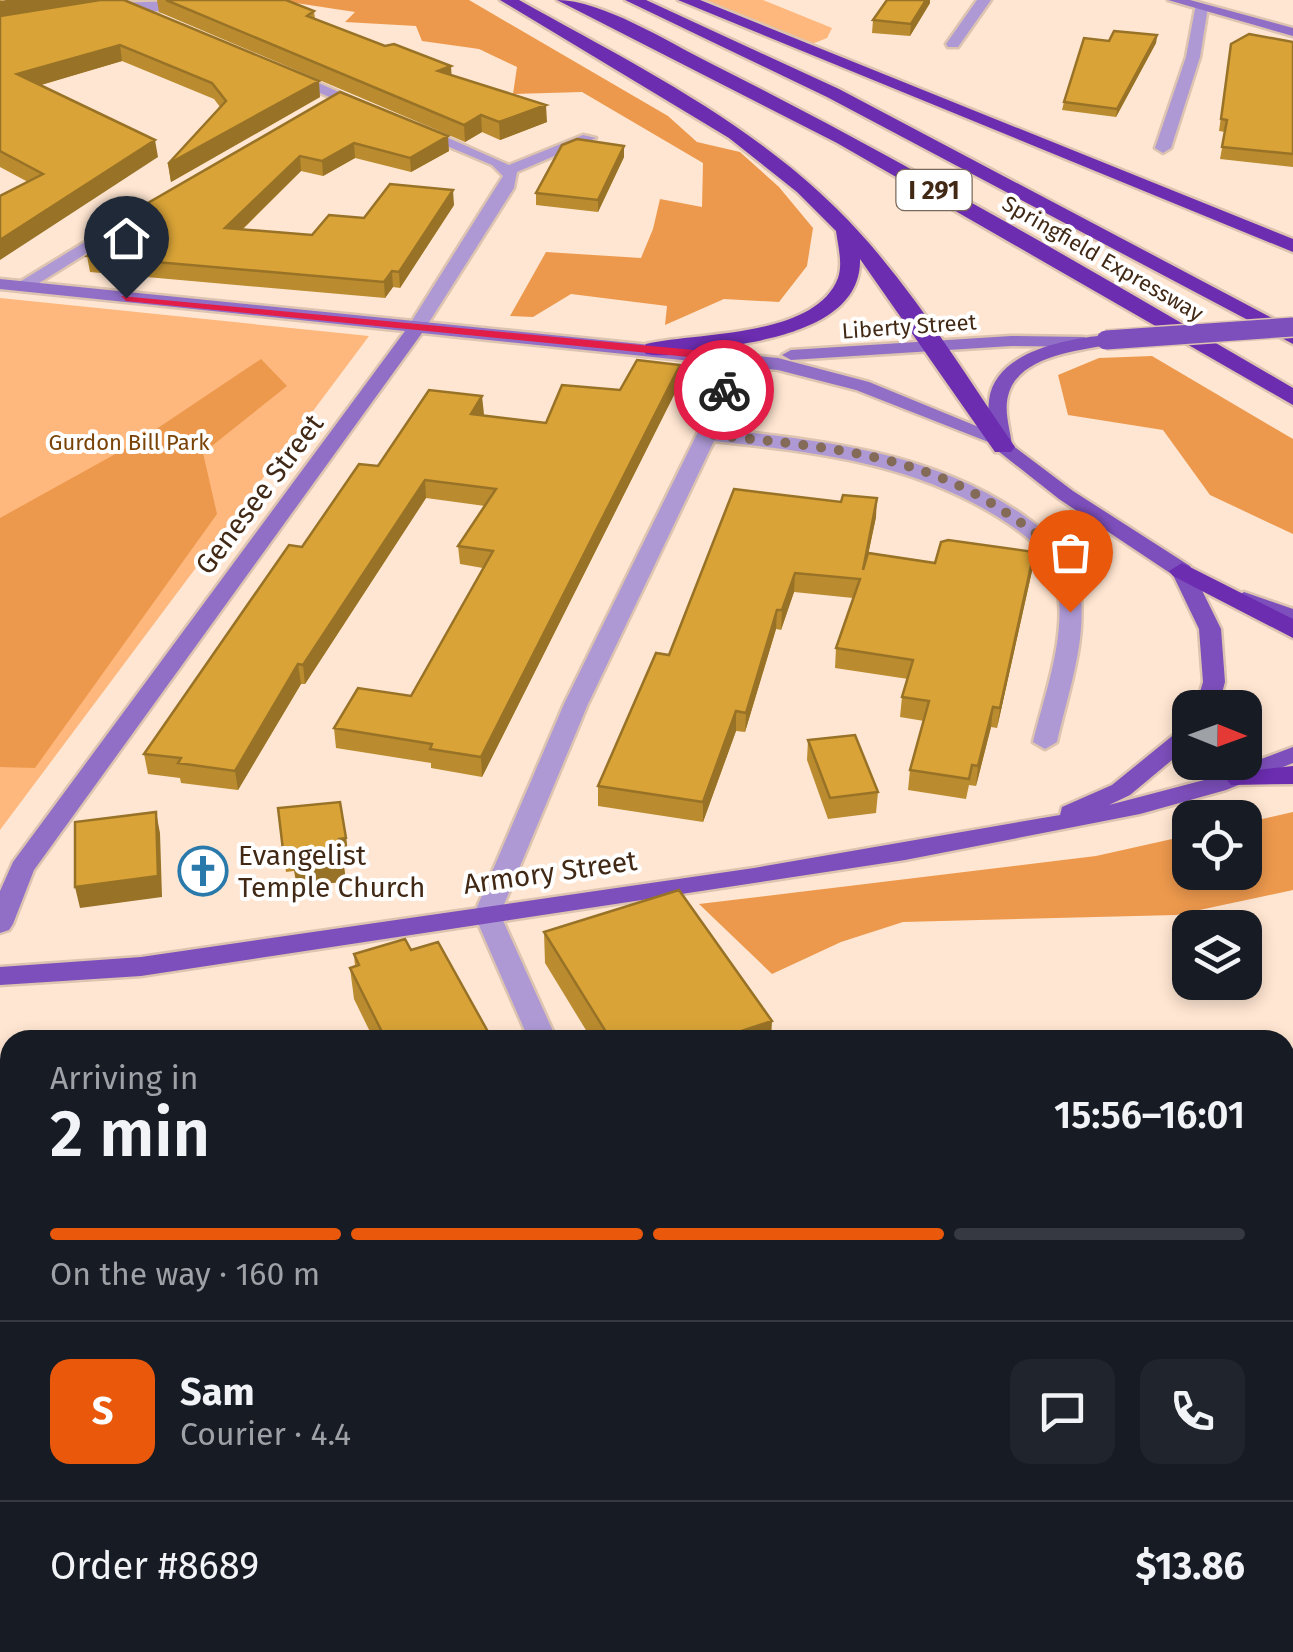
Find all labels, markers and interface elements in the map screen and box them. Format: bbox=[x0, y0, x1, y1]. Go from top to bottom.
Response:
road number: I 291 bbox=[896, 170, 972, 210]
street label: Springfield Expressway bbox=[997, 190, 1208, 327]
pin bbox=[84, 196, 169, 299]
icon: home bbox=[99, 211, 154, 266]
street label: Liberty Street bbox=[841, 308, 977, 345]
courier bbox=[674, 340, 774, 440]
icon: bike bbox=[697, 363, 752, 418]
street label: Genesee Street bbox=[189, 407, 331, 581]
park label: Gurdon Bill Park bbox=[49, 429, 210, 456]
pin bbox=[1028, 510, 1113, 613]
icon: bag bbox=[1043, 525, 1098, 580]
north arrow bbox=[1172, 690, 1262, 780]
map controls bbox=[1172, 690, 1262, 1000]
button: locate bbox=[1172, 800, 1262, 890]
place label: Evangelist Temple Church bbox=[238, 839, 425, 904]
street label: Armory Street bbox=[461, 844, 640, 901]
church icon: Evangelist Temple Church bbox=[177, 845, 229, 897]
button: layers bbox=[1172, 910, 1262, 1000]
text: Arriving in bbox=[50, 1059, 198, 1097]
text: 15:56–16:01 bbox=[1054, 1092, 1245, 1138]
text: 2 min bbox=[50, 1095, 210, 1173]
text: On the way · 160 m bbox=[50, 1255, 320, 1293]
button: chat bbox=[1010, 1359, 1115, 1464]
button: phone bbox=[1140, 1359, 1245, 1464]
text: Sam bbox=[180, 1369, 255, 1415]
text: S bbox=[92, 1388, 113, 1434]
text: Courier · 4.4 bbox=[180, 1415, 351, 1453]
text: Order #8689 bbox=[50, 1543, 259, 1589]
text: $13.86 bbox=[1135, 1543, 1245, 1589]

